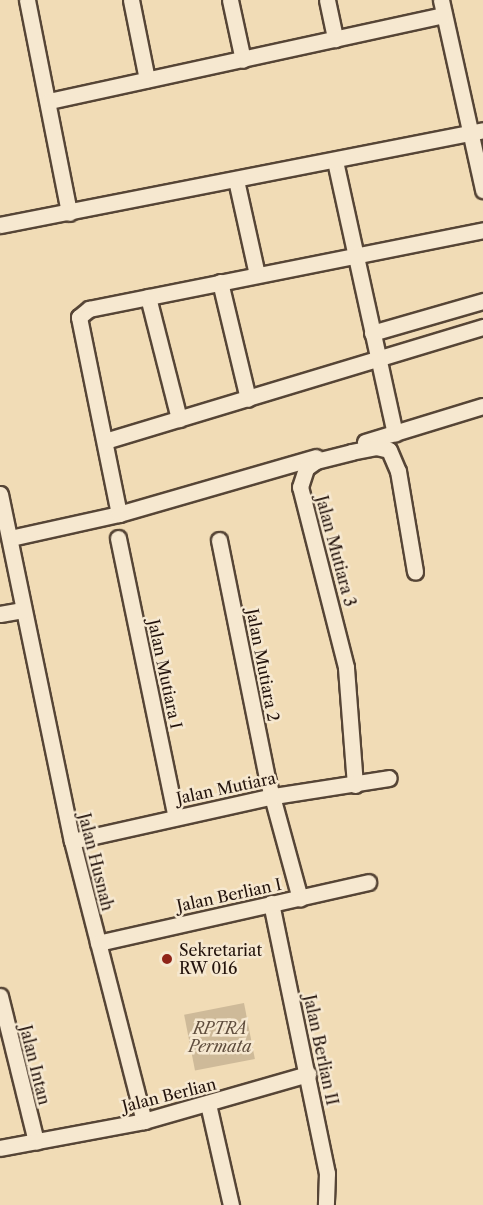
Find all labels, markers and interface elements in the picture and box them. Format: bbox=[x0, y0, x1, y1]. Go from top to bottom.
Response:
street label: Jalan Mutiara 3 bbox=[312, 493, 360, 609]
street label: Jalan Mutiara 2 bbox=[243, 607, 283, 723]
street label: Jalan Mutiara I bbox=[144, 617, 186, 731]
street label: Jalan Mutiara bbox=[175, 768, 277, 808]
street label: Jalan Husnah bbox=[75, 811, 117, 913]
street label: Jalan Berlian I bbox=[175, 875, 283, 915]
place label: Sekretariat RW 016 bbox=[179, 940, 262, 978]
marker: Sekretariat RW 016 bbox=[160, 952, 174, 966]
street label: Jalan Berlian II bbox=[300, 993, 342, 1107]
park label: RPTRA Permata bbox=[189, 1018, 251, 1056]
street label: Jalan Intan bbox=[16, 1023, 54, 1107]
street label: Jalan Berlian bbox=[120, 1074, 218, 1116]

